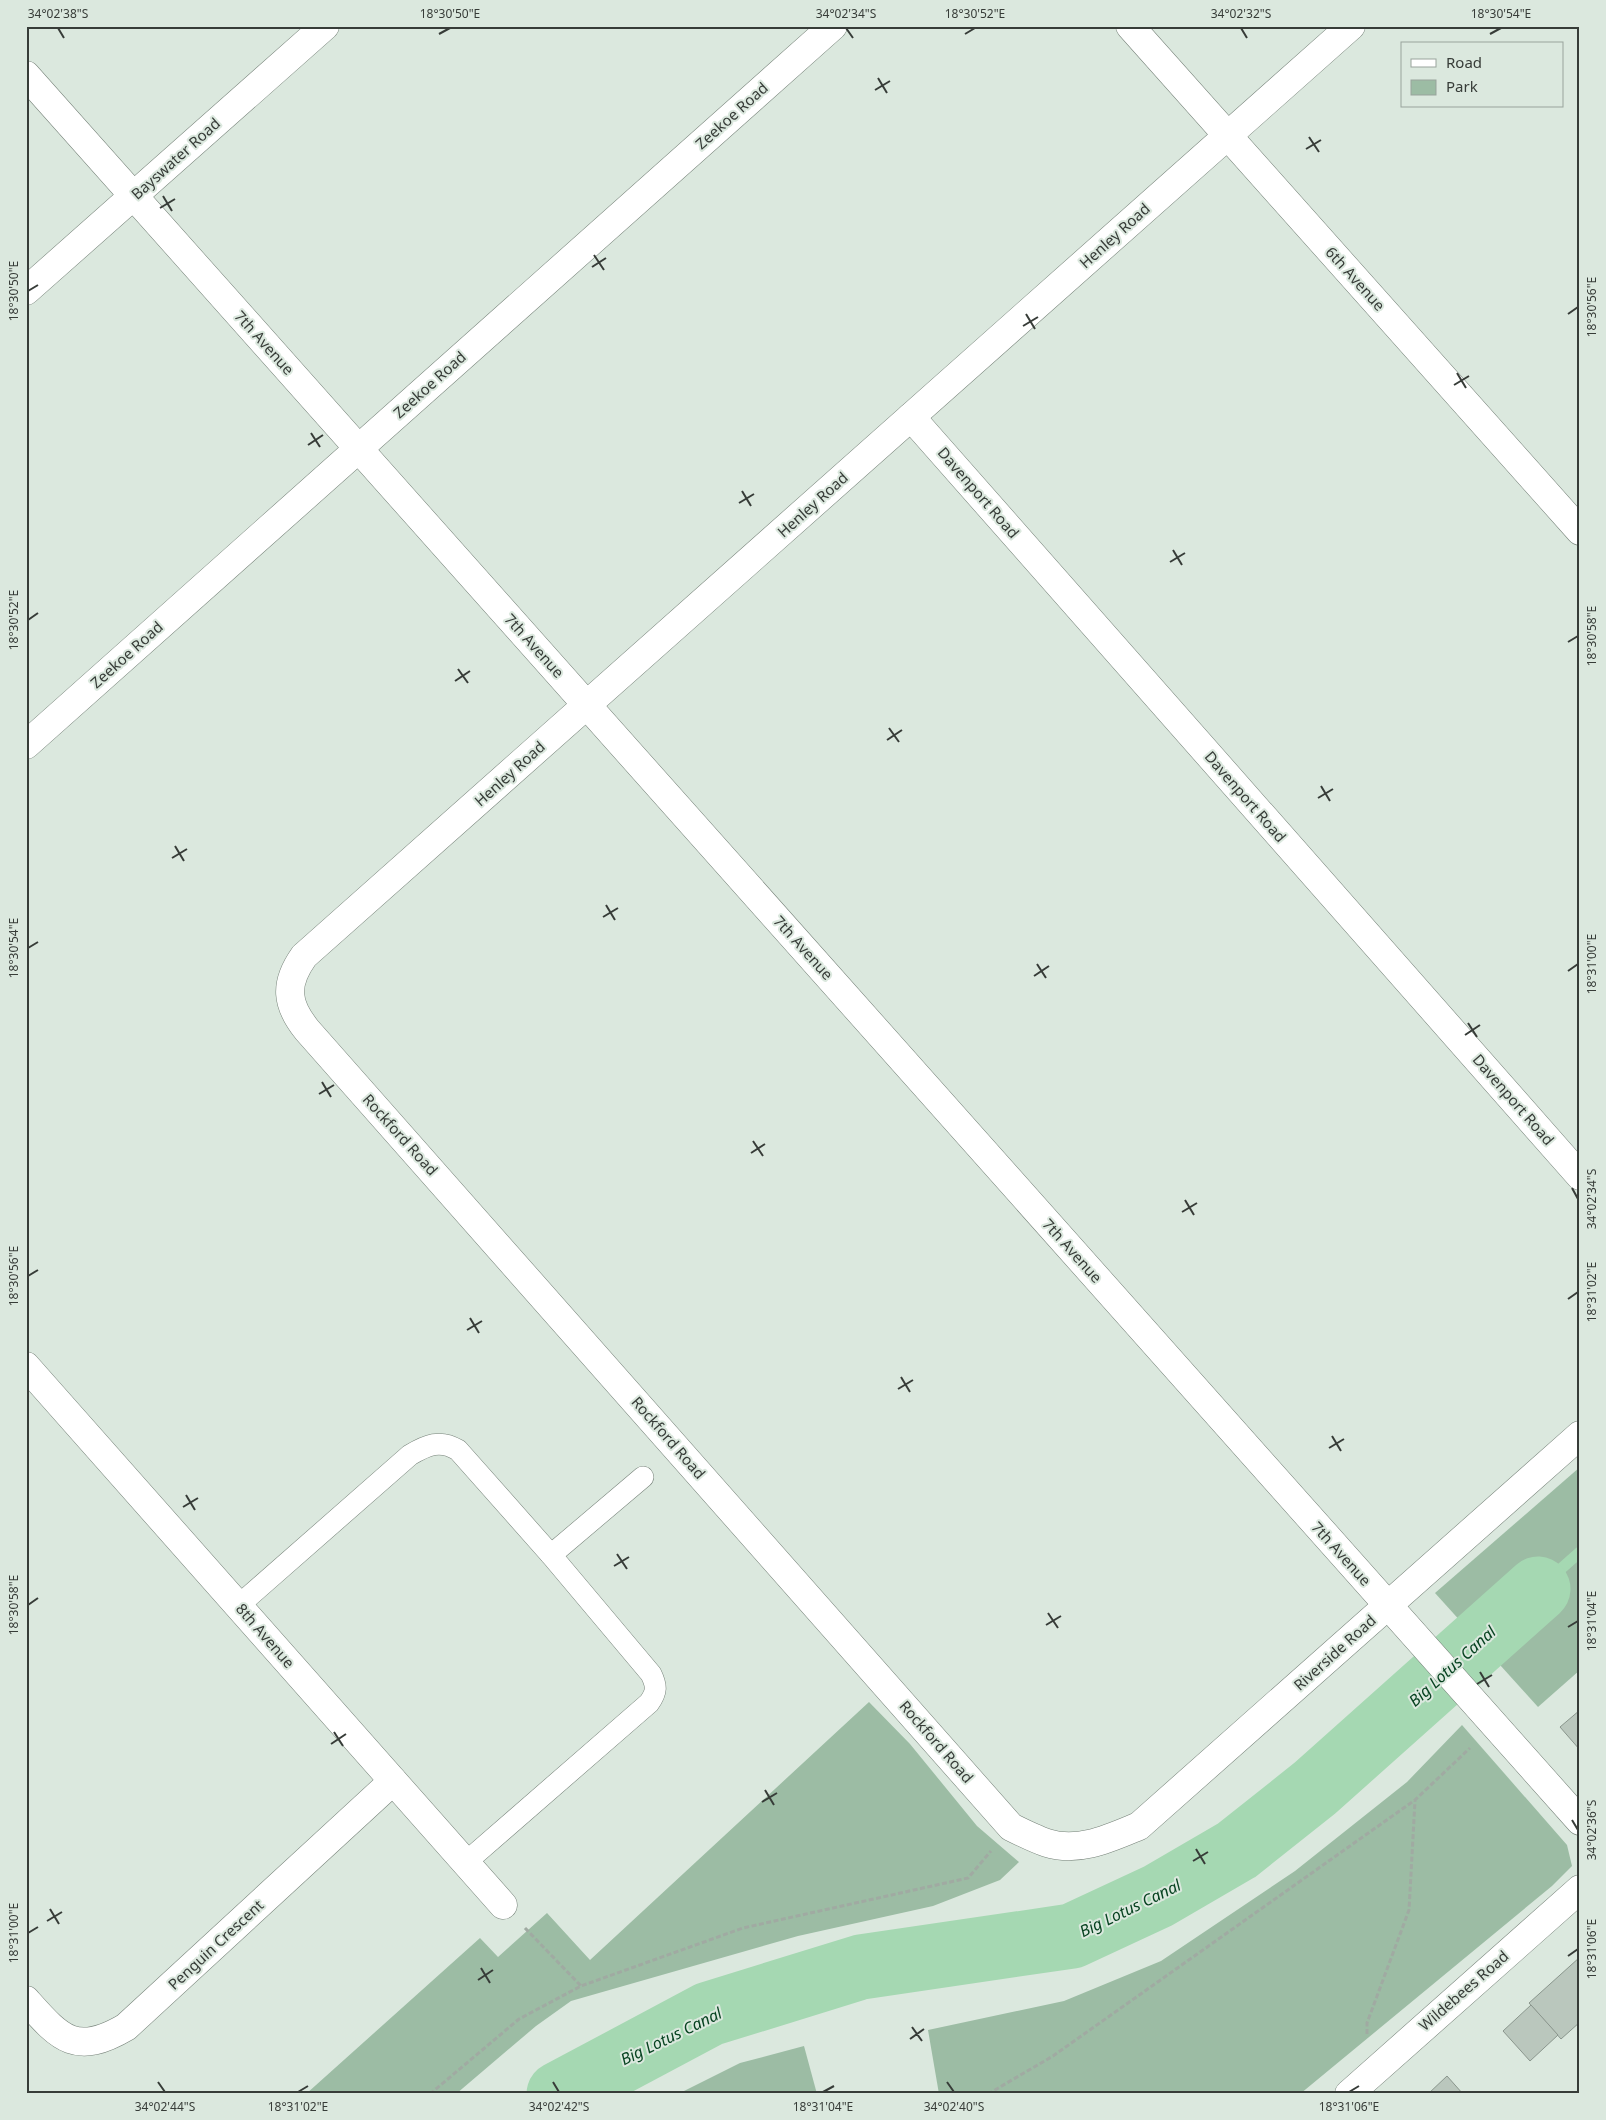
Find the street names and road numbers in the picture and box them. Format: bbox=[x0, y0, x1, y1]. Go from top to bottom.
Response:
street label: Zeekoe Road bbox=[691, 77, 772, 153]
street label: Bayswater Road bbox=[127, 113, 224, 204]
street label: Henley Road bbox=[1075, 198, 1154, 272]
street label: 6th Avenue bbox=[1322, 242, 1390, 315]
street label: 7th Avenue bbox=[231, 306, 299, 379]
street label: Zeekoe Road bbox=[389, 346, 470, 422]
street label: Davenport Road bbox=[934, 443, 1024, 542]
street label: Henley Road bbox=[773, 467, 852, 541]
street label: 7th Avenue bbox=[501, 609, 569, 682]
street label: Zeekoe Road bbox=[86, 616, 167, 692]
street label: Henley Road bbox=[470, 736, 549, 810]
street label: Davenport Road bbox=[1201, 747, 1291, 846]
street label: 7th Avenue bbox=[770, 911, 838, 984]
street label: Davenport Road bbox=[1469, 1050, 1559, 1149]
street label: Rockford Road bbox=[359, 1089, 443, 1179]
street label: 7th Avenue bbox=[1039, 1214, 1107, 1287]
street label: Rockford Road bbox=[627, 1392, 710, 1483]
street label: 7th Avenue bbox=[1308, 1517, 1376, 1590]
street label: 8th Avenue bbox=[232, 1599, 299, 1672]
street label: Riverside Road bbox=[1289, 1610, 1380, 1695]
street label: Rockford Road bbox=[895, 1696, 978, 1787]
street label: Penguin Crescent bbox=[163, 1894, 268, 1994]
street label: Wildebees Road bbox=[1414, 1946, 1512, 2035]

